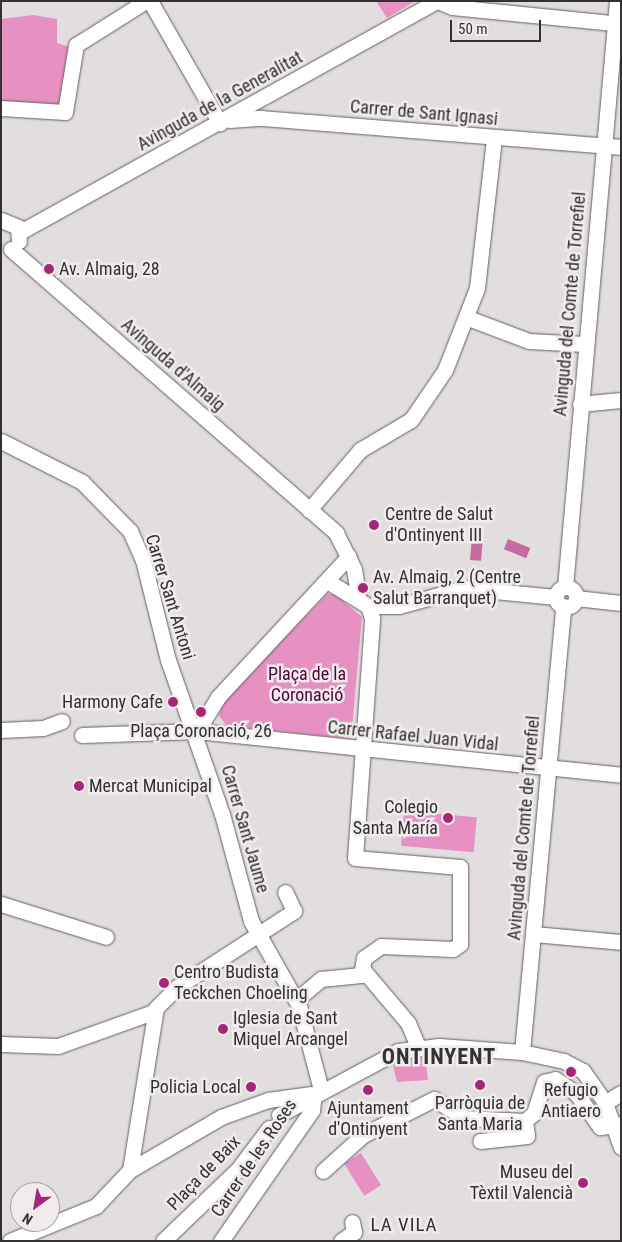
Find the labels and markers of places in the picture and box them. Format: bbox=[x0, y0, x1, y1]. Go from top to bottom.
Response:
place label: Av. Almaig, 28 bbox=[59, 258, 160, 280]
marker: Av. Almaig, 28 bbox=[43, 263, 55, 275]
place label: Centre de Salut d'Ontinyent III bbox=[385, 504, 493, 546]
marker: Centre de Salut d'Ontinyent III bbox=[367, 518, 381, 532]
place label: Av. Almaig, 2 (Centre Salut Barranquet) bbox=[373, 567, 521, 610]
marker: Av. Almaig, 2 (Centre Salut Barranquet) bbox=[357, 582, 369, 594]
place label: Harmony Cafe bbox=[62, 691, 163, 713]
marker: Harmony Cafe bbox=[167, 696, 179, 708]
marker: Plaça Coronació, 26 bbox=[195, 706, 207, 718]
place label: Plaça Coronació, 26 bbox=[130, 720, 272, 742]
place label: Mercat Municipal bbox=[89, 775, 212, 797]
marker: Mercat Municipal bbox=[73, 780, 85, 792]
place label: Colegio Santa María bbox=[353, 797, 438, 840]
marker: Colegio Santa María bbox=[442, 812, 454, 824]
place label: Centro Budista Teckchen Choeling bbox=[174, 962, 308, 1004]
marker: Centro Budista Teckchen Choeling bbox=[158, 977, 170, 989]
place label: Iglesia de Sant Miquel Arcangel bbox=[233, 1008, 348, 1050]
marker: Iglesia de Sant Miquel Arcangel bbox=[217, 1023, 229, 1035]
marker: Refugio Antiaero bbox=[565, 1066, 577, 1078]
place label: Policia Local bbox=[150, 1076, 241, 1098]
marker: Parròquia de Santa Maria bbox=[474, 1079, 486, 1091]
place label: Refugio Antiaero bbox=[541, 1080, 601, 1122]
marker: Policia Local bbox=[245, 1081, 257, 1093]
marker: Ajuntament d'Ontinyent bbox=[362, 1084, 374, 1096]
place label: Parròquia de Santa Maria bbox=[435, 1093, 525, 1136]
place label: Ajuntament d'Ontinyent bbox=[327, 1098, 409, 1140]
place label: Museu del Tèxtil Valencià bbox=[470, 1162, 573, 1204]
marker: Museu del Tèxtil Valencià bbox=[577, 1177, 589, 1189]

